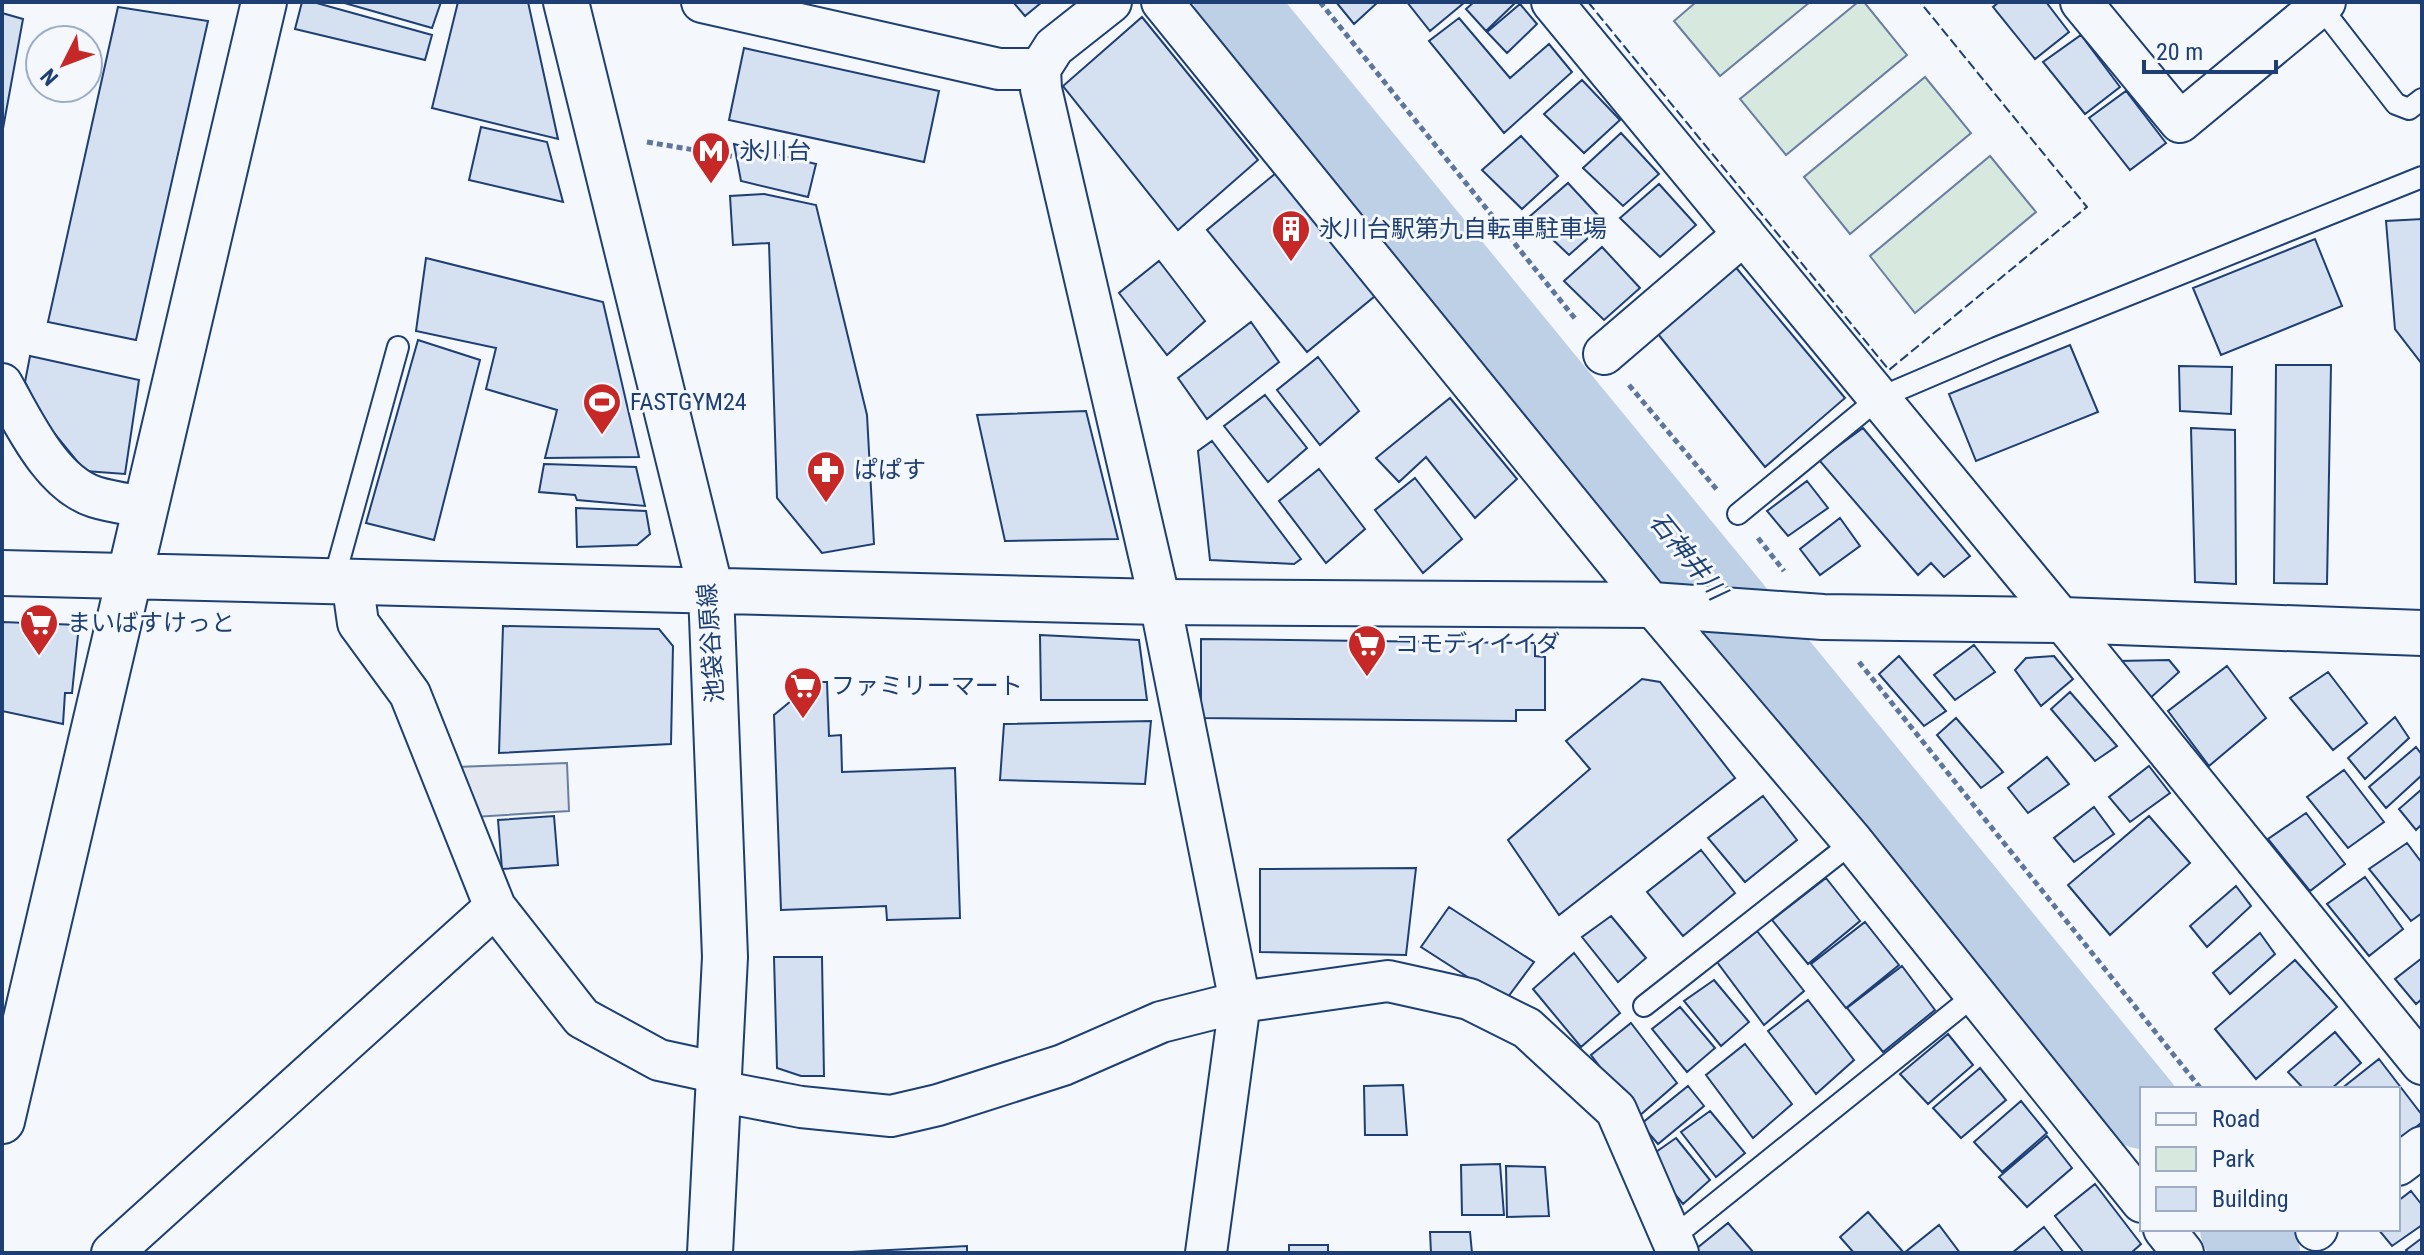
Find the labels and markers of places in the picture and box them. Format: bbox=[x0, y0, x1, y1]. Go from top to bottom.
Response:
metro station icon: 氷川台 bbox=[690, 130, 732, 185]
place label: 氷川台 bbox=[739, 137, 811, 165]
building icon: 氷川台駅第九自転車駐車場 bbox=[1270, 208, 1312, 263]
place label: 氷川台駅第九自転車駐車場 bbox=[1319, 215, 1607, 243]
sports icon: FASTGYM24 bbox=[581, 381, 623, 436]
place label: FASTGYM24 bbox=[630, 388, 747, 416]
pharmacy icon: ぱぱす bbox=[805, 449, 847, 504]
place label: ぱぱす bbox=[854, 456, 926, 484]
supermarket icon: まいばすけっと bbox=[18, 602, 60, 657]
place label: まいばすけっと bbox=[67, 609, 235, 637]
supermarket icon: コモディイイダ bbox=[1346, 623, 1388, 678]
place label: コモディイイダ bbox=[1395, 630, 1560, 658]
supermarket icon: ファミリーマート bbox=[782, 665, 824, 720]
place label: ファミリーマート bbox=[831, 672, 1023, 700]

